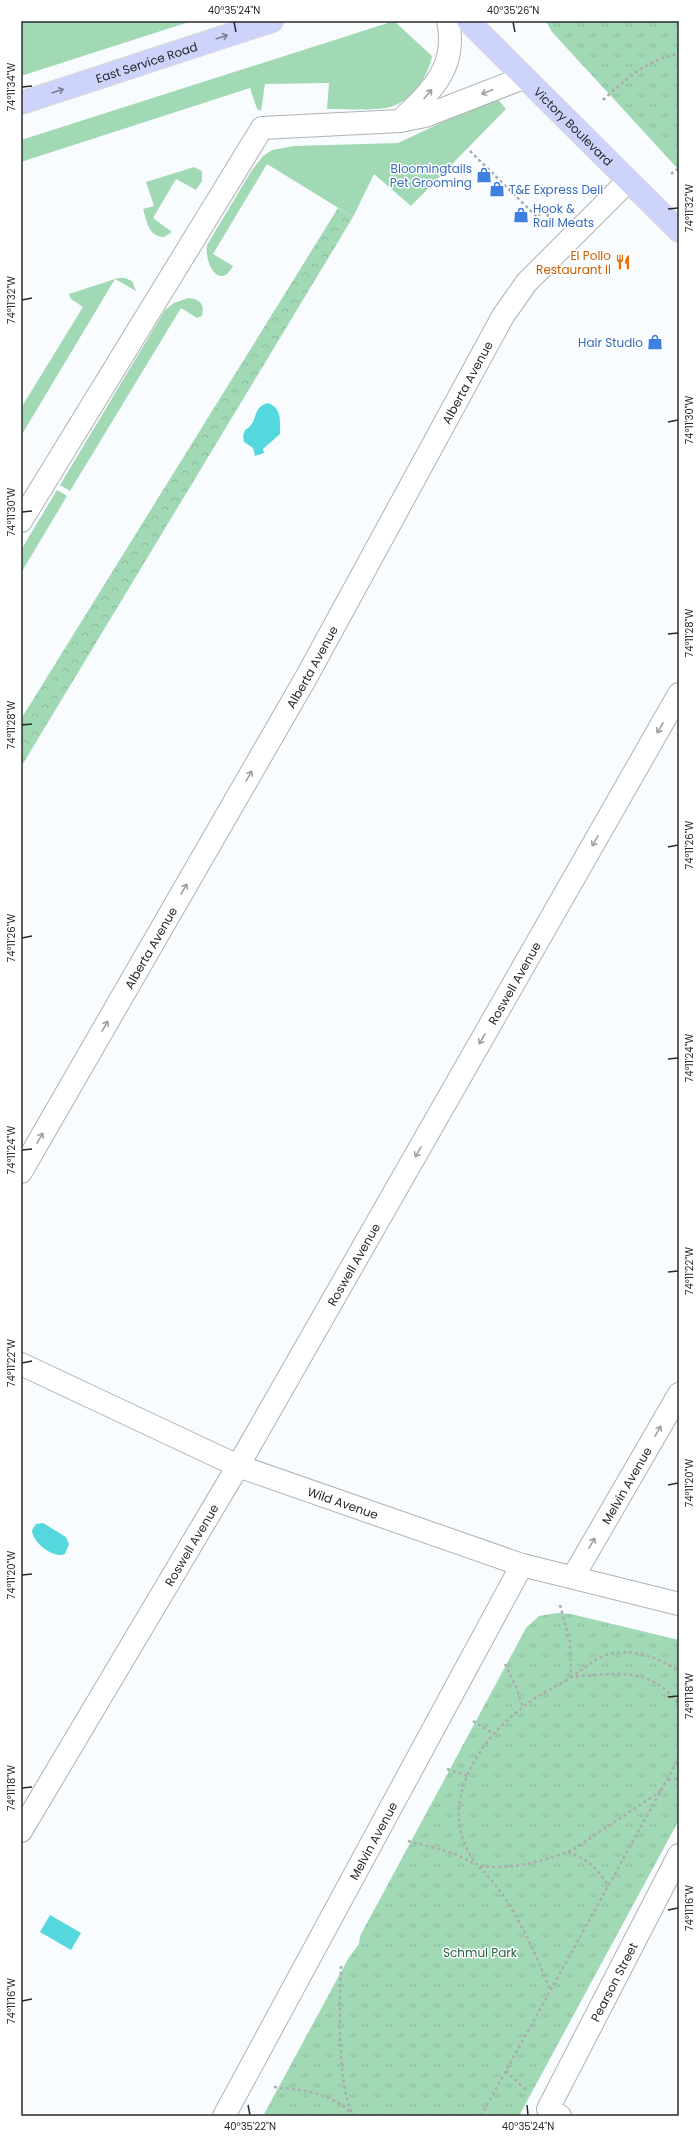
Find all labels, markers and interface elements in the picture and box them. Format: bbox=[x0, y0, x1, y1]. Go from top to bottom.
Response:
text: 40°35'24"N bbox=[208, 3, 260, 18]
text: 40°35'26"N bbox=[487, 3, 539, 18]
one-way arrow bbox=[215, 33, 227, 41]
street label: East Service Road bbox=[93, 37, 200, 87]
text: 74°11'34"W bbox=[4, 62, 19, 111]
street label: Victory Boulevard bbox=[530, 83, 617, 169]
one-way arrow bbox=[51, 87, 64, 94]
one-way arrow bbox=[423, 88, 432, 99]
one-way arrow bbox=[481, 89, 493, 97]
place label: Bloomingtails Pet Grooming bbox=[390, 160, 472, 191]
shop icon: Bloomingtails Pet Grooming bbox=[475, 166, 493, 184]
shop icon: T&E Express Deli bbox=[488, 180, 506, 198]
place label: T&E Express Deli bbox=[509, 181, 603, 198]
text: 74°11'32"W bbox=[682, 184, 697, 232]
place label: Hook & Rail Meats bbox=[533, 200, 594, 231]
shop icon: Hook & Rail Meats bbox=[512, 206, 530, 224]
place label: El Pollo Restaurant II bbox=[536, 247, 611, 278]
restaurant icon: El Pollo Restaurant II bbox=[614, 253, 632, 271]
text: 74°11'32"W bbox=[4, 276, 19, 324]
shop icon: Hair Studio bbox=[646, 333, 664, 351]
place label: Hair Studio bbox=[578, 334, 643, 351]
street label: Alberta Avenue bbox=[437, 338, 496, 427]
text: 74°11'30"W bbox=[682, 395, 697, 444]
text: 74°11'30"W bbox=[4, 487, 19, 536]
text: 74°11'28"W bbox=[682, 608, 697, 657]
street label: Alberta Avenue bbox=[282, 622, 341, 711]
text: 74°11'28"W bbox=[4, 700, 19, 749]
one-way arrow bbox=[655, 722, 663, 734]
one-way arrow bbox=[246, 770, 254, 782]
text: 74°11'26"W bbox=[682, 820, 697, 869]
one-way arrow bbox=[591, 835, 599, 847]
one-way arrow bbox=[181, 883, 189, 895]
street label: Alberta Avenue bbox=[120, 904, 181, 992]
text: 74°11'26"W bbox=[4, 913, 19, 962]
street label: Roswell Avenue bbox=[484, 938, 544, 1027]
one-way arrow bbox=[102, 1020, 110, 1032]
one-way arrow bbox=[478, 1033, 485, 1045]
text: 74°11'24"W bbox=[682, 1033, 697, 1082]
text: 74°11'24"W bbox=[4, 1125, 19, 1174]
one-way arrow bbox=[37, 1132, 45, 1144]
one-way arrow bbox=[413, 1146, 421, 1158]
street label: Roswell Avenue bbox=[323, 1220, 384, 1309]
text: 74°11'22"W bbox=[682, 1247, 697, 1295]
text: 74°11'22"W bbox=[4, 1339, 19, 1387]
one-way arrow bbox=[654, 1425, 662, 1437]
street label: Melvin Avenue bbox=[597, 1444, 655, 1527]
text: 74°11'20"W bbox=[682, 1458, 697, 1507]
street label: Wild Avenue bbox=[305, 1482, 381, 1523]
street label: Roswell Avenue bbox=[160, 1501, 222, 1589]
one-way arrow bbox=[589, 1538, 597, 1550]
text: 74°11'20"W bbox=[4, 1550, 19, 1599]
text: 74°11'18"W bbox=[682, 1673, 697, 1719]
text: 74°11'18"W bbox=[4, 1765, 19, 1811]
street label: Melvin Avenue bbox=[345, 1799, 401, 1883]
text: 74°11'16"W bbox=[682, 1885, 697, 1931]
street label: Pearson Street bbox=[586, 1939, 641, 2024]
park label: Schmul Park bbox=[443, 1944, 518, 1961]
text: 74°11'16"W bbox=[4, 1978, 19, 2024]
text: 40°35'22"N bbox=[224, 2119, 276, 2134]
text: 40°35'24"N bbox=[502, 2119, 554, 2134]

